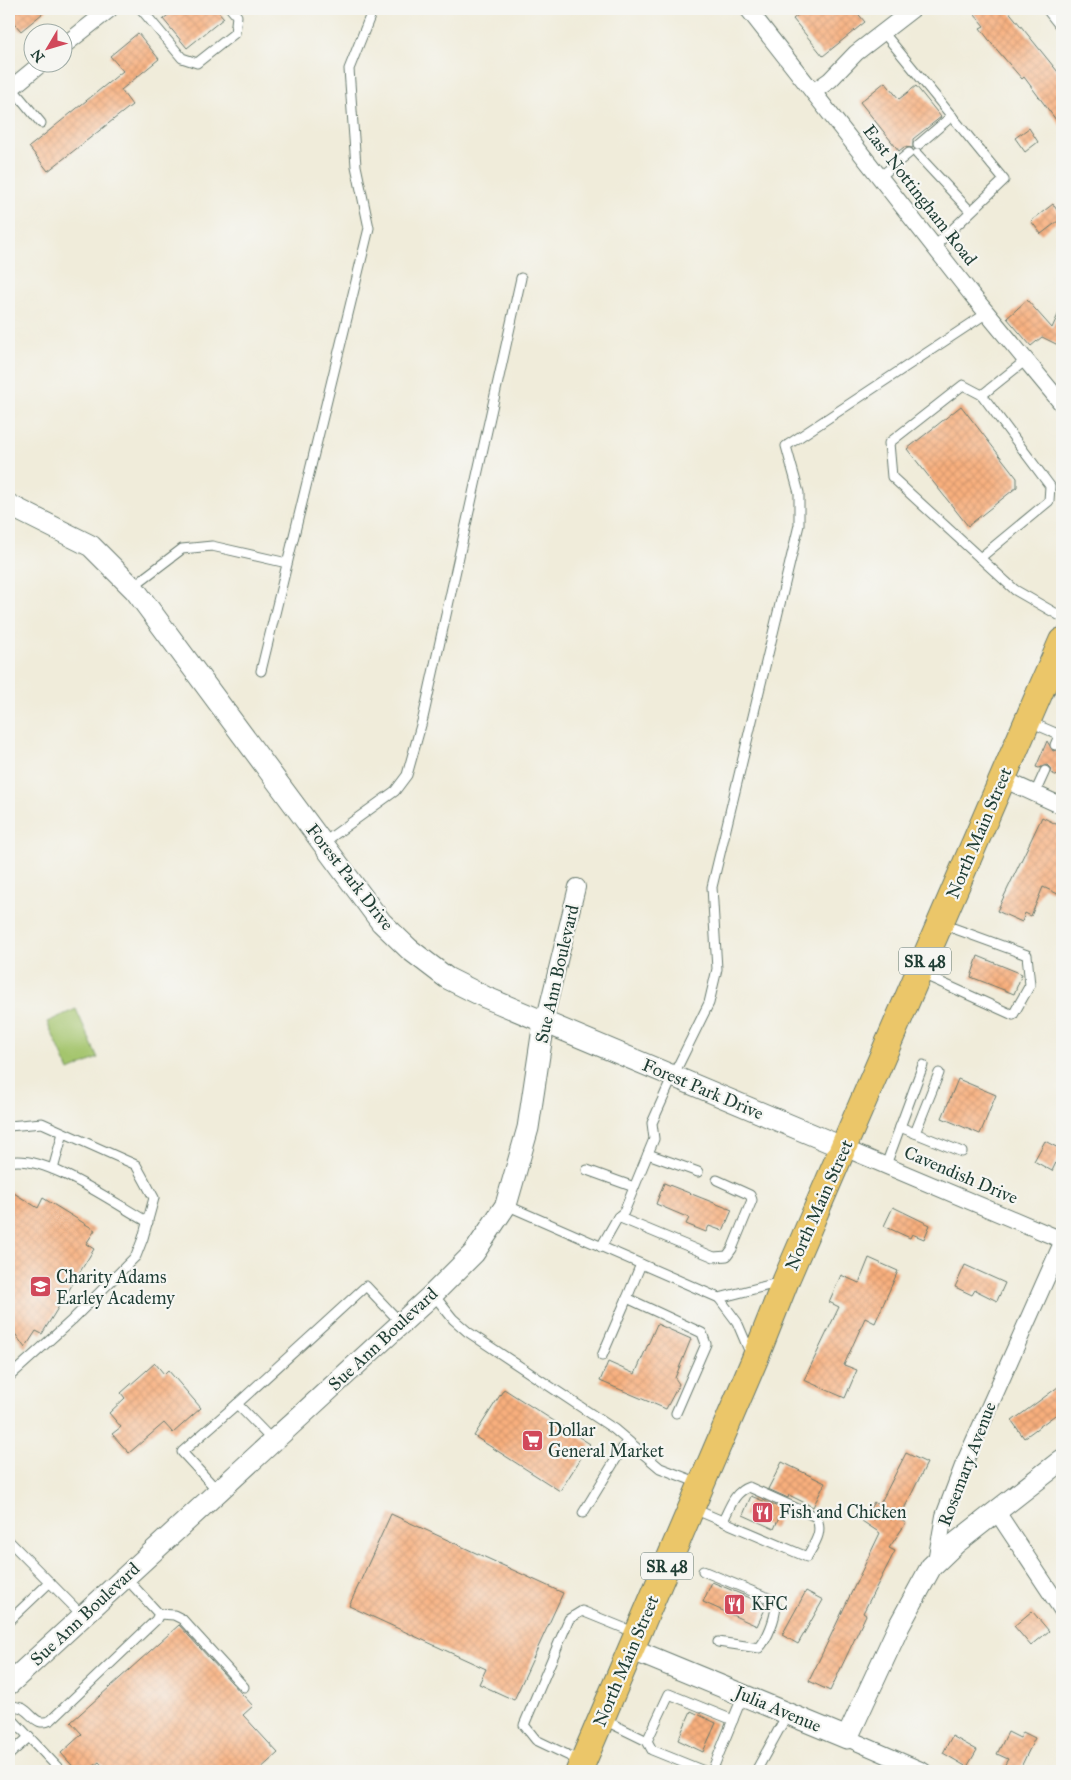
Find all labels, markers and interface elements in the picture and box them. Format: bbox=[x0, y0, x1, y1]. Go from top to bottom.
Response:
north arrow bbox=[22, 22, 72, 72]
text: N bbox=[28, 46, 49, 66]
street label: East Nottingham Road bbox=[858, 120, 982, 270]
street label: North Main Street bbox=[941, 763, 1017, 902]
street label: Forest Park Drive bbox=[301, 819, 399, 935]
street label: Sue Ann Boulevard bbox=[530, 903, 584, 1045]
road number: SR 48 bbox=[899, 948, 951, 974]
street label: Forest Park Drive bbox=[639, 1054, 767, 1124]
street label: North Main Street bbox=[780, 1136, 858, 1274]
street label: Cavendish Drive bbox=[901, 1141, 1021, 1209]
place label: Charity Adams Earley Academy bbox=[56, 1266, 175, 1309]
school or university icon: Charity Adams Earley Academy bbox=[28, 1275, 52, 1299]
street label: Sue Ann Boulevard bbox=[324, 1283, 442, 1395]
street label: Rosemary Avenue bbox=[933, 1399, 1001, 1529]
place label: Dollar General Market bbox=[548, 1419, 664, 1462]
supermarket icon: Dollar General Market bbox=[520, 1428, 544, 1452]
restaurant icon: Fish and Chicken bbox=[751, 1500, 775, 1524]
place label: Fish and Chicken bbox=[779, 1501, 907, 1523]
road number: SR 48 bbox=[641, 1552, 693, 1580]
street label: Sue Ann Boulevard bbox=[26, 1558, 144, 1670]
street label: North Main Street bbox=[588, 1591, 664, 1730]
restaurant icon: KFC bbox=[723, 1592, 747, 1616]
place label: KFC bbox=[751, 1593, 788, 1615]
street label: Julia Avenue bbox=[729, 1680, 825, 1738]

